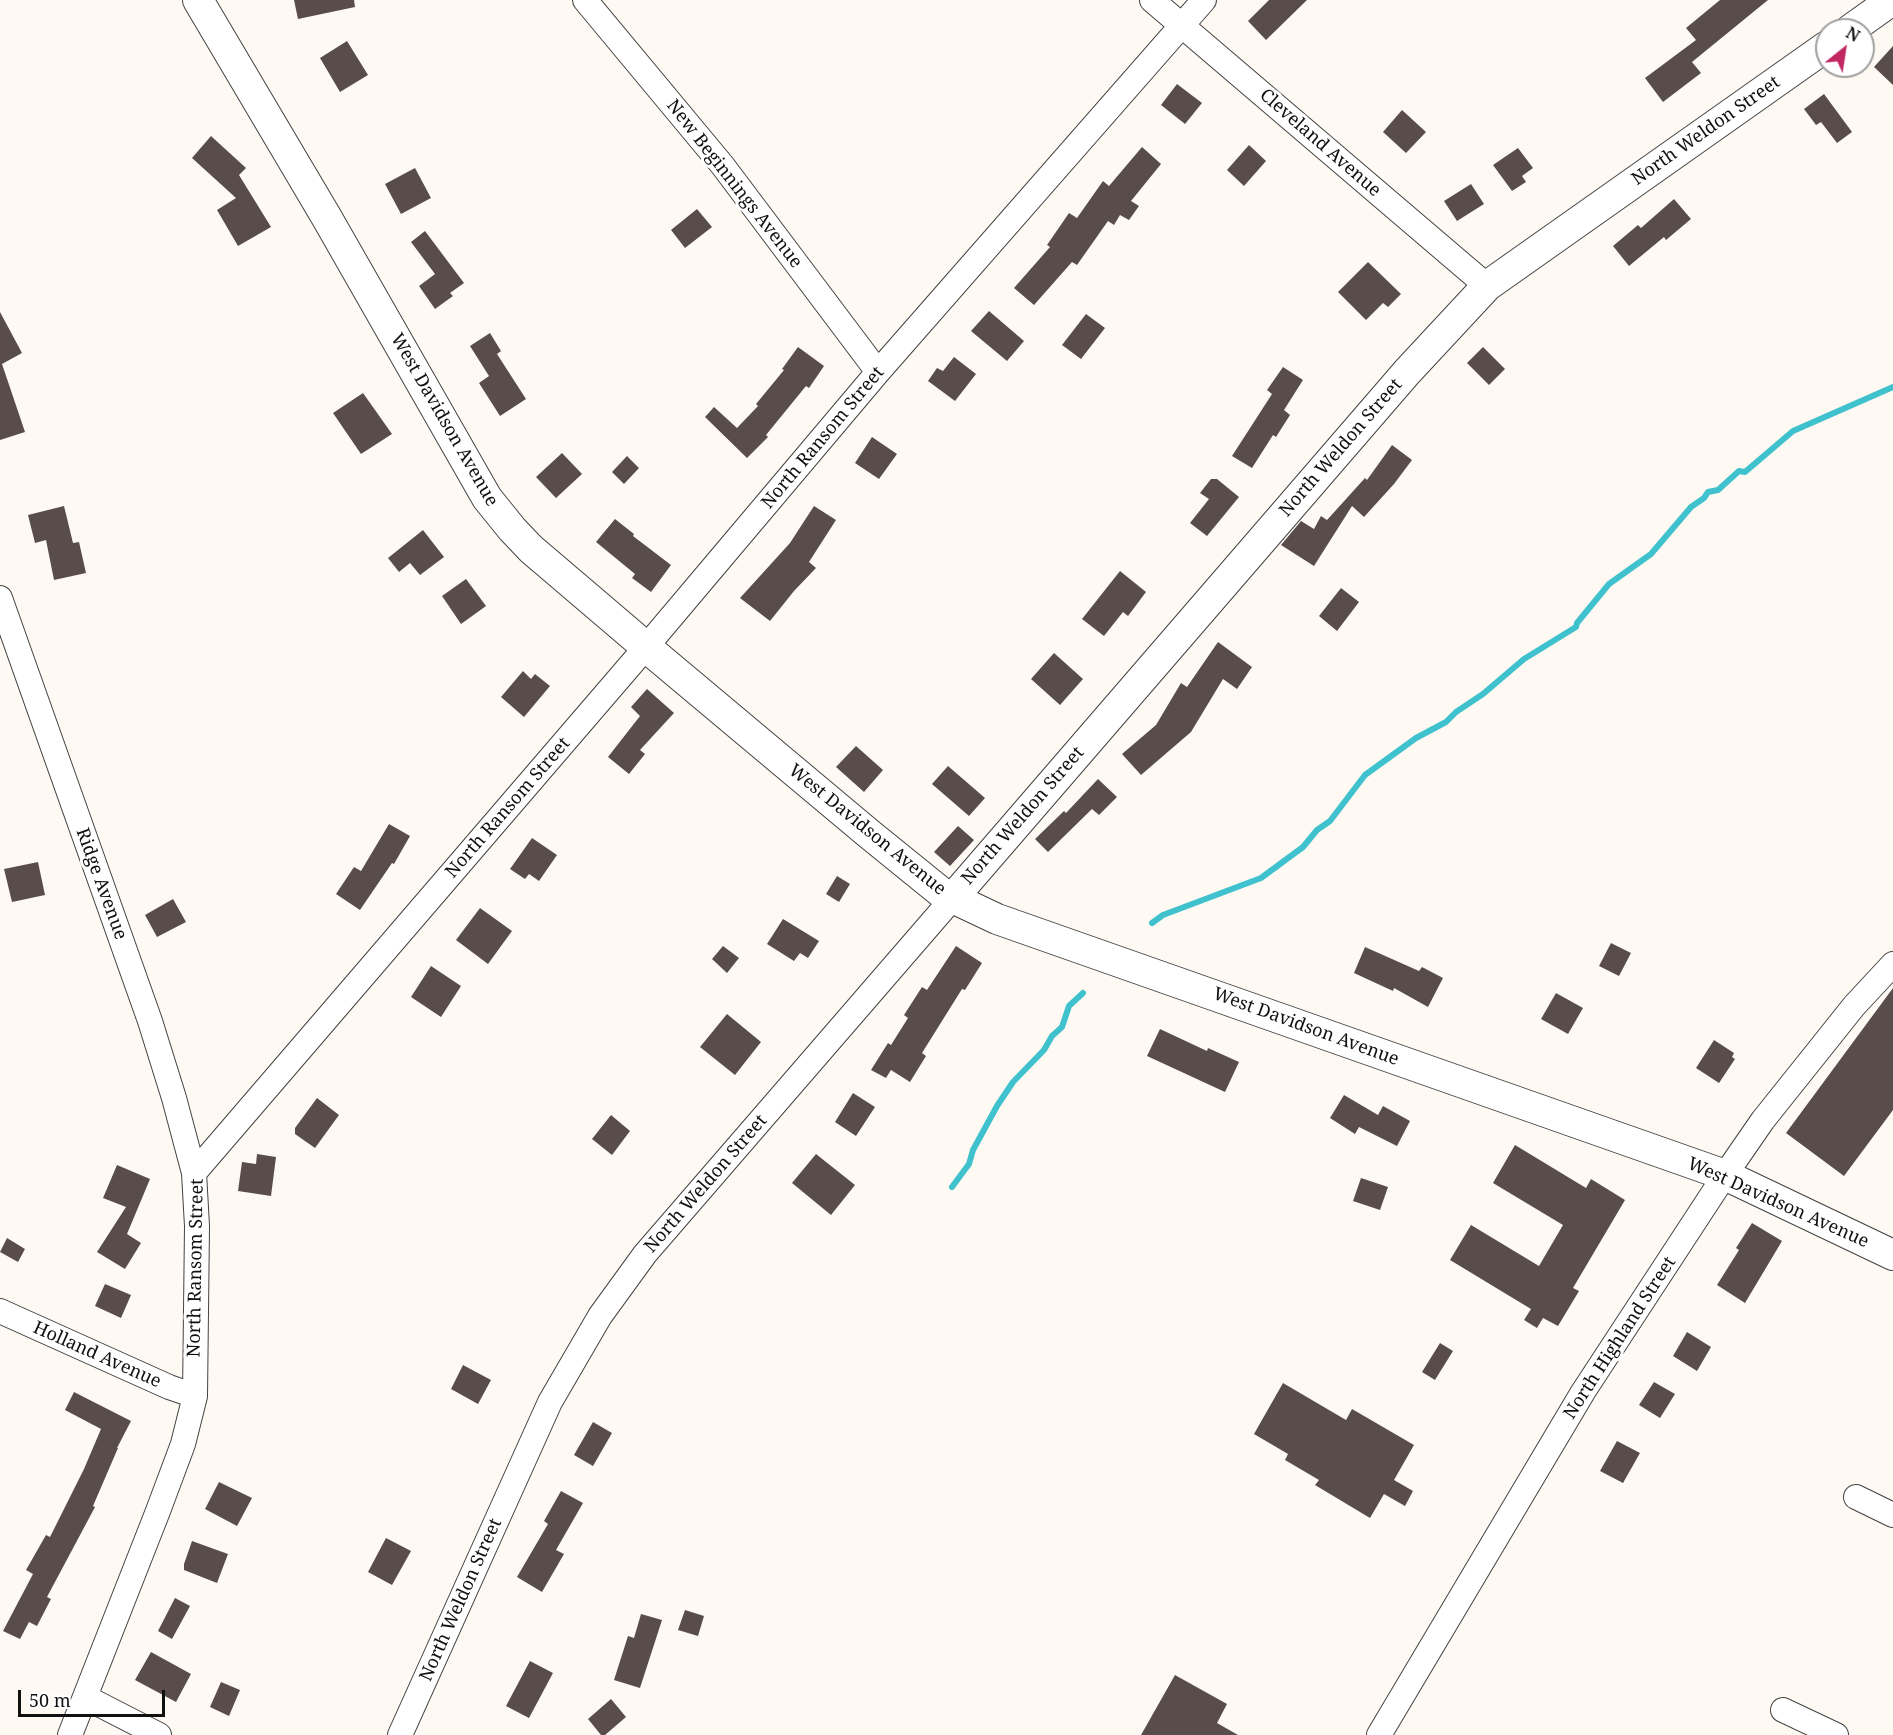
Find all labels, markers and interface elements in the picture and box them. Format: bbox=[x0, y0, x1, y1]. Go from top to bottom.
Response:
north arrow bbox=[1815, 18, 1875, 78]
text: N bbox=[1842, 21, 1864, 47]
street label: North Weldon Street bbox=[1628, 72, 1784, 190]
street label: Cleveland Avenue bbox=[1255, 84, 1385, 202]
street label: New Beginnings Avenue bbox=[662, 95, 806, 273]
street label: West Davidson Avenue bbox=[386, 330, 502, 510]
street label: North Ransom Street bbox=[757, 363, 889, 513]
street label: North Weldon Street bbox=[1275, 375, 1407, 521]
street label: North Ransom Street bbox=[441, 733, 575, 883]
street label: North Weldon Street bbox=[957, 743, 1089, 889]
street label: West Davidson Avenue bbox=[784, 760, 950, 900]
street label: Ridge Avenue bbox=[71, 825, 131, 943]
street label: West Davidson Avenue bbox=[1210, 983, 1402, 1071]
street label: North Weldon Street bbox=[640, 1111, 772, 1257]
street label: West Davidson Avenue bbox=[1684, 1153, 1872, 1253]
street label: North Ransom Street bbox=[184, 1178, 208, 1358]
street label: North Highland Street bbox=[1559, 1253, 1681, 1423]
street label: Holland Avenue bbox=[30, 1317, 164, 1393]
street label: North Weldon Street bbox=[415, 1515, 507, 1685]
scale bar bbox=[21, 1678, 168, 1716]
text: 50 m bbox=[29, 1688, 71, 1712]

